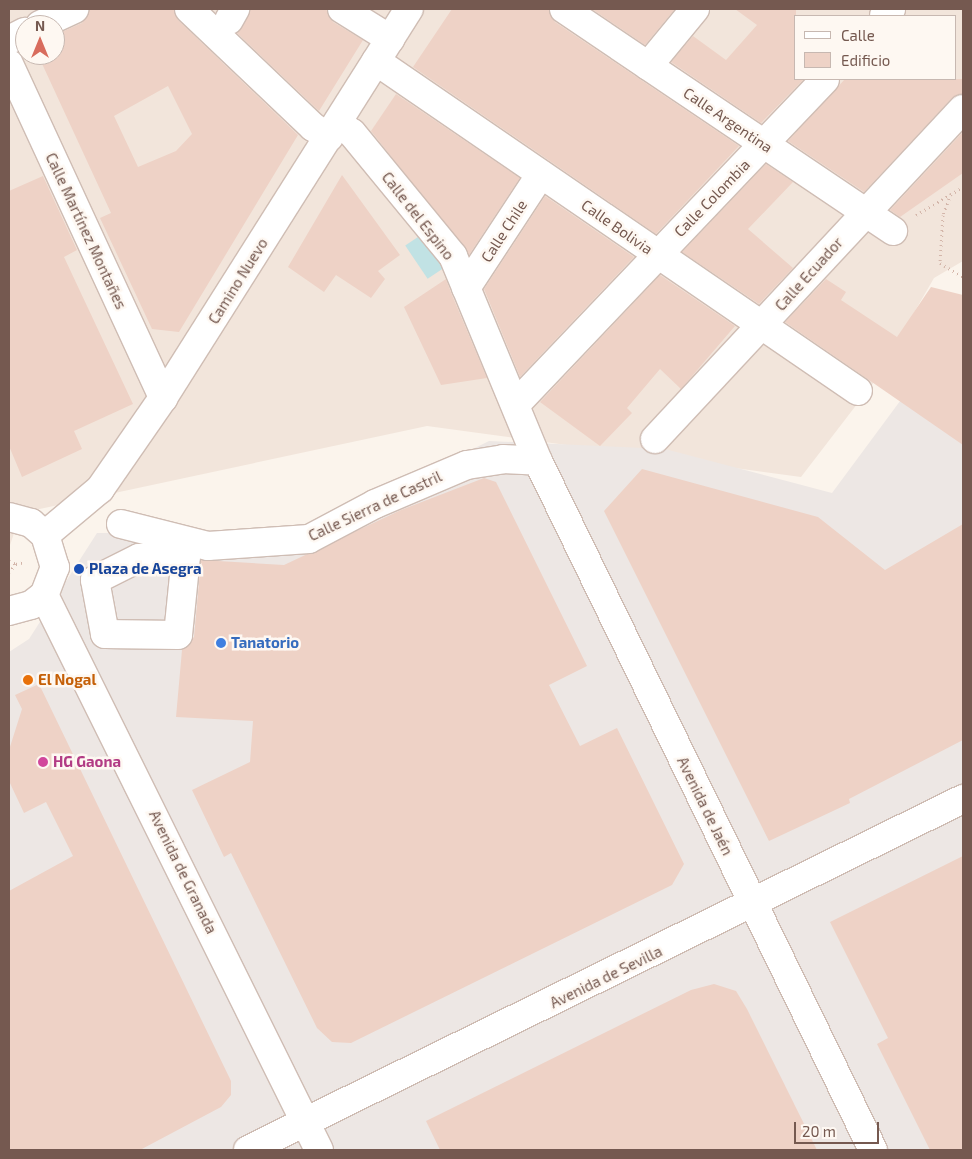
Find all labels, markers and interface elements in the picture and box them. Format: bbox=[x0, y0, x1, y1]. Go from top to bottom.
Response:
north arrow bbox=[15, 15, 65, 65]
legend bbox=[794, 15, 957, 80]
text: N bbox=[35, 17, 45, 34]
text: Calle bbox=[841, 26, 875, 44]
text: Edificio bbox=[841, 51, 890, 69]
street label: Calle Argentina bbox=[680, 84, 776, 156]
street label: Calle Martínez Montañes bbox=[42, 150, 130, 312]
street label: Calle Colombia bbox=[671, 155, 753, 241]
street label: Calle del Espino bbox=[378, 168, 458, 264]
street label: Calle Chile bbox=[477, 196, 531, 266]
street label: Calle Bolivia bbox=[578, 196, 656, 258]
street label: Calle Ecuador bbox=[771, 234, 847, 314]
street label: Camino Nuevo bbox=[204, 235, 272, 327]
street label: Calle Sierra de Castril bbox=[305, 467, 445, 545]
place label: Plaza de Asegra bbox=[89, 560, 202, 578]
marker: Plaza de Asegra bbox=[73, 563, 85, 575]
place label: Tanatorio bbox=[231, 634, 299, 652]
marker: Tanatorio bbox=[215, 637, 227, 649]
place label: El Nogal bbox=[38, 671, 97, 689]
marker: El Nogal bbox=[22, 674, 34, 686]
place label: HG Gaona bbox=[53, 753, 121, 771]
street label: Avenida de Jaén bbox=[673, 754, 737, 858]
marker: HG Gaona bbox=[37, 756, 49, 768]
street label: Avenida de Granada bbox=[145, 807, 221, 937]
street label: Avenida de Sevilla bbox=[547, 942, 665, 1012]
scale bar bbox=[797, 1112, 882, 1144]
text: 20 m bbox=[802, 1122, 836, 1140]

